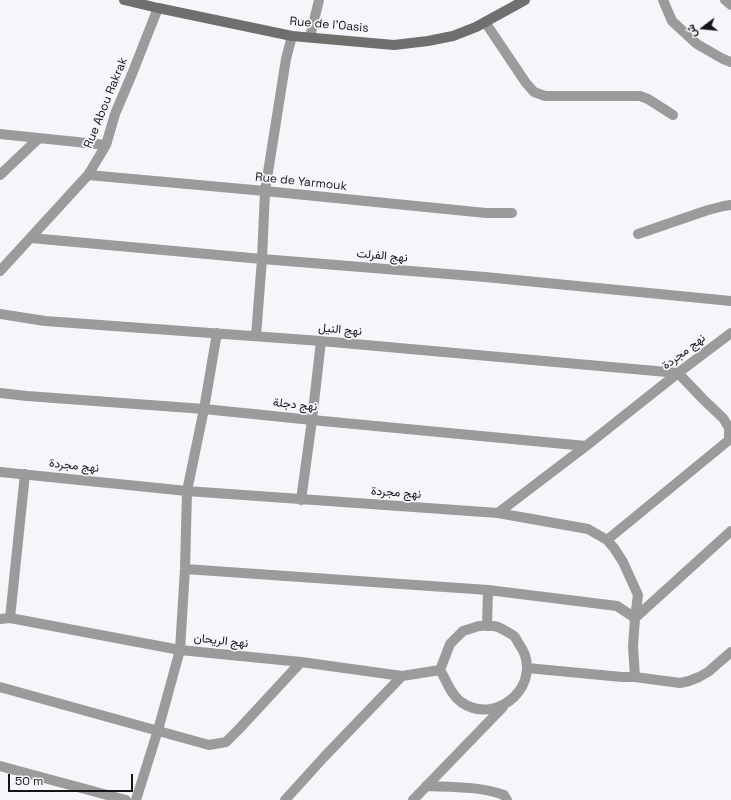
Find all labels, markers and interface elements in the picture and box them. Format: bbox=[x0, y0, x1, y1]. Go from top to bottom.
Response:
north arrow bbox=[683, 8, 723, 48]
street label: Rue de l'Oasis bbox=[289, 14, 369, 36]
text: ش bbox=[683, 23, 700, 40]
street label: Rue Abou Rakrak bbox=[81, 55, 131, 151]
street label: Rue de Yarmouk bbox=[254, 170, 348, 194]
street label: نهج الفرلت bbox=[356, 247, 408, 265]
street label: نهج النيل bbox=[318, 321, 362, 339]
street label: نهج مجردة bbox=[660, 331, 708, 373]
street label: نهج دجلة bbox=[272, 396, 318, 414]
street label: نهج مجردة bbox=[48, 456, 100, 476]
street label: نهج مجردة bbox=[370, 484, 422, 502]
street label: نهج الريحان bbox=[193, 631, 249, 651]
scale bar bbox=[10, 766, 135, 792]
text: 50 m bbox=[15, 773, 43, 789]

